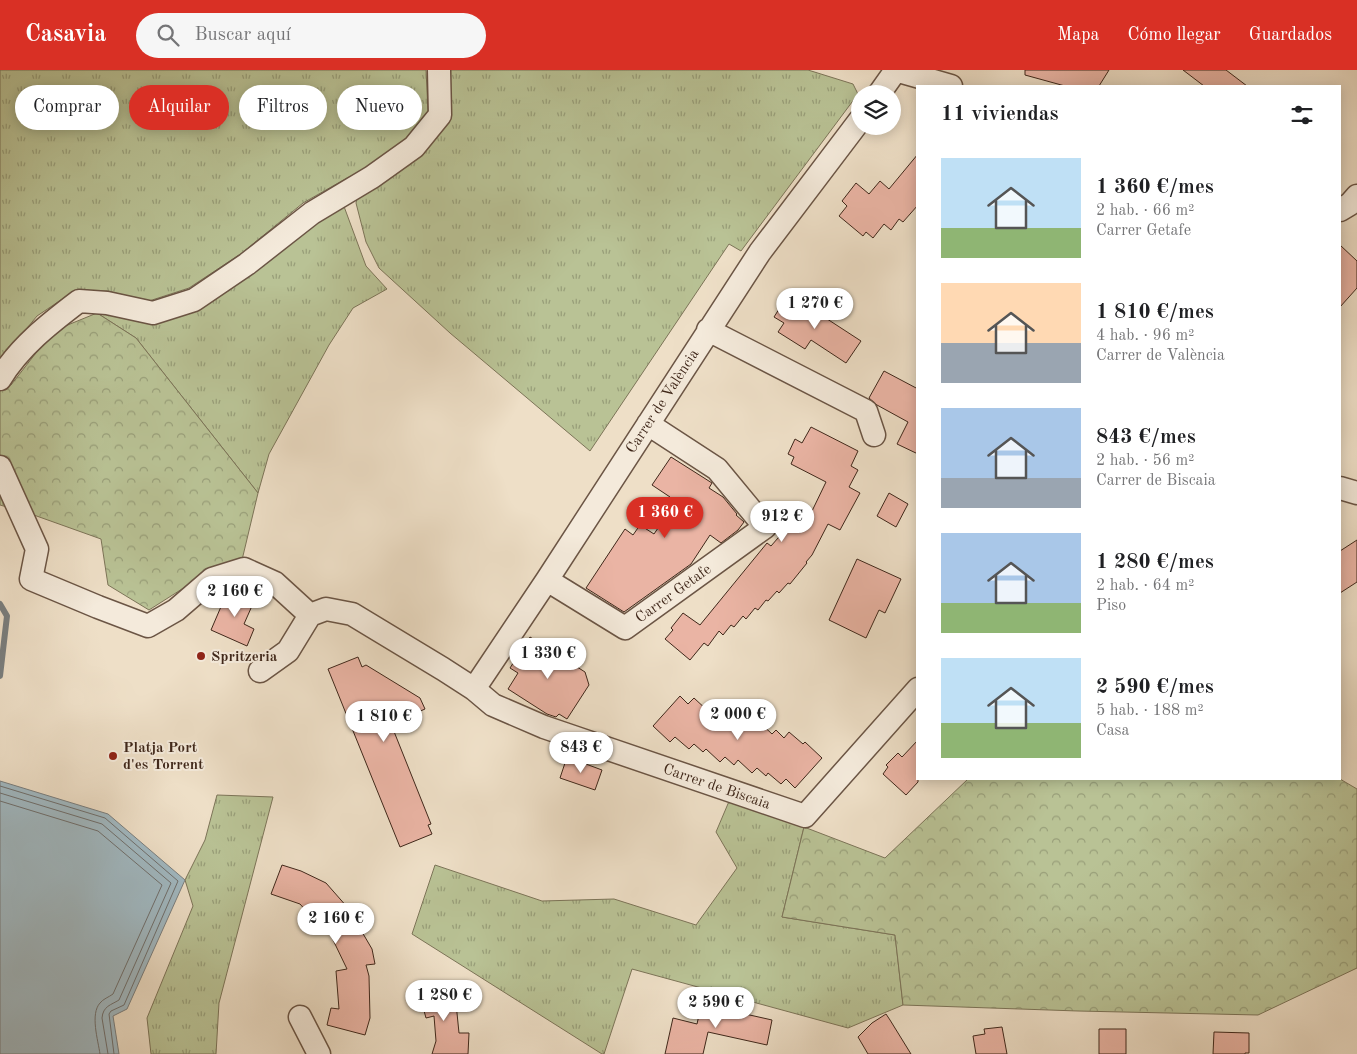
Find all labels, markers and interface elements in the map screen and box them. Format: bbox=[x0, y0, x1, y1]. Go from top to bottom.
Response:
search box bbox=[136, 13, 486, 58]
icon: search bbox=[154, 21, 182, 49]
text: Casavia bbox=[25, 23, 106, 47]
text: Buscar aquí bbox=[194, 26, 291, 45]
text: Mapa bbox=[1057, 26, 1099, 44]
text: Cómo llegar bbox=[1127, 26, 1221, 44]
text: Guardados bbox=[1249, 26, 1332, 44]
chip: Comprar bbox=[15, 85, 119, 130]
chip: Alquilar bbox=[129, 85, 229, 130]
chip: Filtros bbox=[239, 85, 327, 130]
chip: Nuevo bbox=[337, 85, 422, 130]
map controls bbox=[851, 85, 901, 135]
button: layers bbox=[851, 85, 901, 135]
icon: filters bbox=[1288, 101, 1316, 129]
text: 11 viviendas bbox=[941, 104, 1059, 125]
text: 1 360 €/mes bbox=[1096, 177, 1214, 198]
icon: home bbox=[981, 178, 1041, 238]
text: 2 hab. · 66 m² bbox=[1096, 203, 1194, 219]
text: Carrer Getafe bbox=[1096, 223, 1191, 239]
pin: 1 270 € bbox=[769, 288, 861, 330]
text: 1 270 € bbox=[787, 296, 843, 312]
text: 1 810 €/mes bbox=[1096, 302, 1214, 323]
icon: home bbox=[981, 303, 1041, 363]
text: 4 hab. · 96 m² bbox=[1096, 328, 1194, 344]
street label: Carrer de València bbox=[624, 347, 703, 457]
text: Carrer de València bbox=[1096, 348, 1225, 364]
text: 843 €/mes bbox=[1096, 427, 1196, 448]
icon: home bbox=[981, 428, 1041, 488]
text: 2 hab. · 56 m² bbox=[1096, 453, 1194, 469]
text: Carrer de Biscaia bbox=[1096, 473, 1216, 489]
pin: 1 360 € bbox=[619, 496, 711, 539]
pin: 912 € bbox=[747, 500, 817, 543]
text: 1 360 € bbox=[637, 505, 693, 521]
text: 912 € bbox=[761, 509, 803, 525]
text: 1 280 €/mes bbox=[1096, 552, 1214, 573]
icon: home bbox=[981, 553, 1041, 613]
street label: Carrer Getafe bbox=[633, 562, 714, 627]
pin: 2 160 € bbox=[189, 576, 281, 618]
text: 2 hab. · 64 m² bbox=[1096, 578, 1194, 594]
text: 2 160 € bbox=[207, 584, 263, 600]
text: Piso bbox=[1096, 598, 1126, 614]
pin: 1 330 € bbox=[502, 638, 594, 680]
text: 1 330 € bbox=[520, 646, 576, 662]
marker: Spritzeria bbox=[195, 650, 207, 662]
place label: Spritzeria bbox=[211, 650, 278, 665]
text: 2 590 €/mes bbox=[1096, 677, 1214, 698]
icon: home bbox=[981, 678, 1041, 738]
pin: 2 000 € bbox=[692, 698, 784, 741]
pin: 1 810 € bbox=[338, 700, 430, 743]
text: 5 hab. · 188 m² bbox=[1096, 703, 1204, 719]
text: 2 000 € bbox=[710, 707, 766, 723]
text: 1 810 € bbox=[356, 709, 412, 725]
text: Casa bbox=[1096, 723, 1129, 739]
pin: 843 € bbox=[546, 732, 616, 774]
text: 843 € bbox=[560, 740, 602, 756]
place label: Platja Port d'es Torrent bbox=[123, 741, 204, 773]
marker: Platja Port d'es Torrent bbox=[107, 750, 119, 762]
street label: Carrer de Biscaia bbox=[661, 762, 773, 813]
pin: 2 160 € bbox=[290, 902, 382, 945]
text: 2 160 € bbox=[308, 911, 364, 927]
pin: 1 280 € bbox=[398, 980, 490, 1022]
pin: 2 590 € bbox=[670, 986, 762, 1029]
text: 1 280 € bbox=[416, 988, 472, 1004]
text: 2 590 € bbox=[688, 995, 744, 1011]

